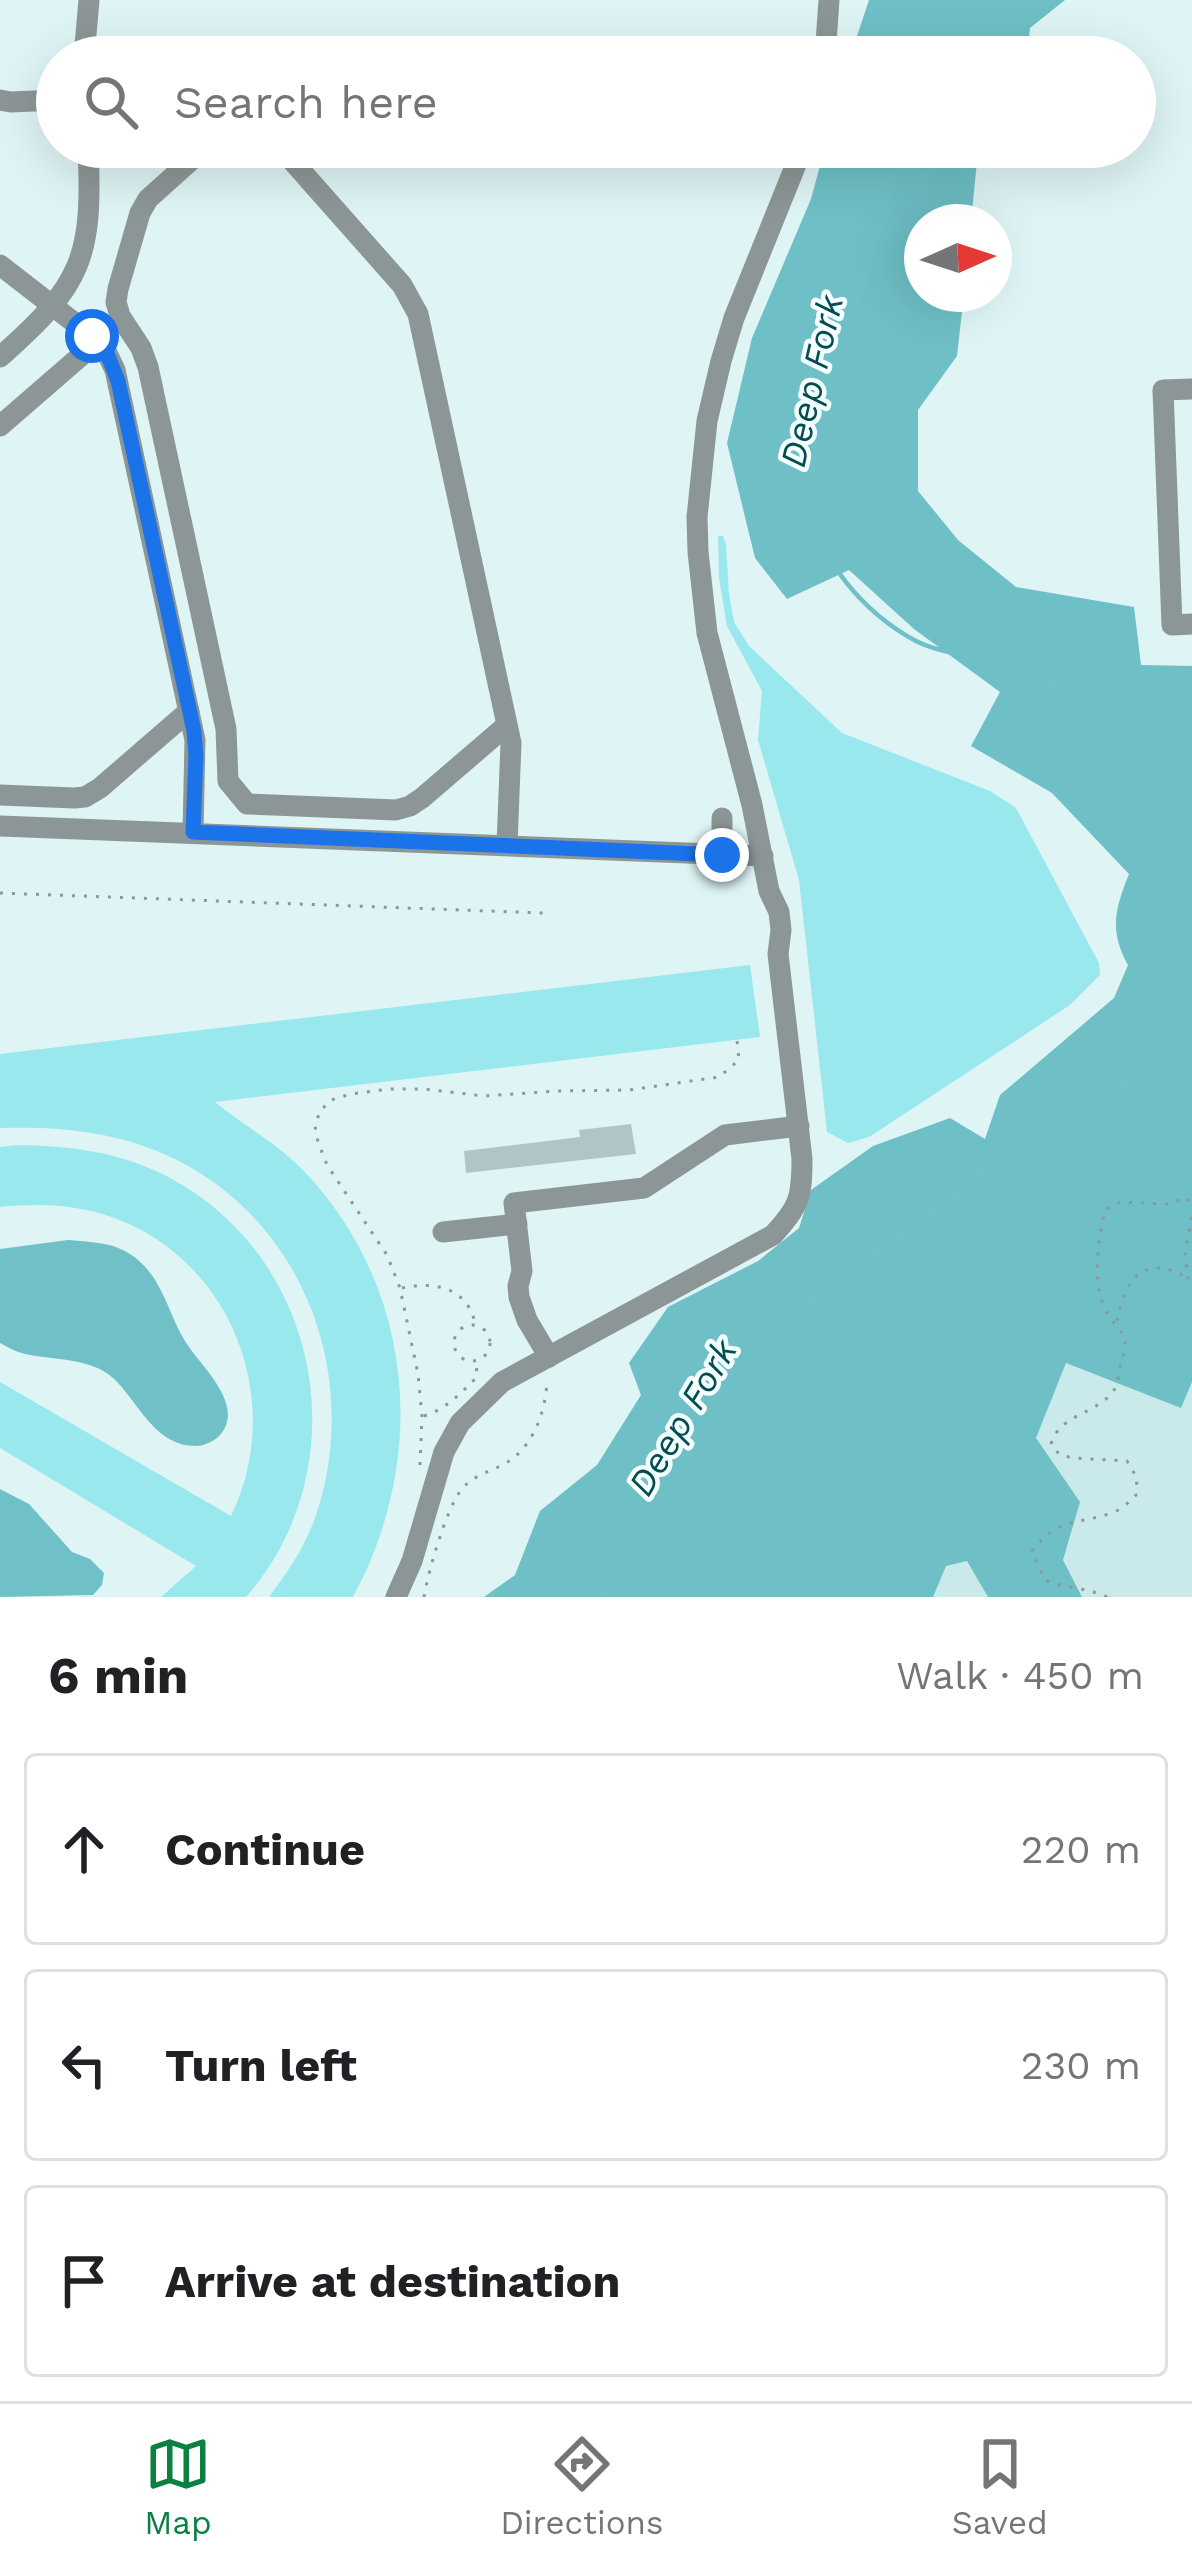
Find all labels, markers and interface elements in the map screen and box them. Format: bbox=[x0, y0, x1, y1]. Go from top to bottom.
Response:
search box bbox=[36, 36, 1156, 168]
icon: search bbox=[78, 69, 144, 135]
text: Search here bbox=[174, 76, 438, 129]
north arrow bbox=[904, 204, 1012, 312]
water label: Deep Fork bbox=[772, 290, 852, 471]
route start bbox=[65, 309, 119, 363]
route end bbox=[695, 828, 749, 882]
water label: Deep Fork bbox=[620, 1331, 747, 1503]
text: 6 min bbox=[48, 1646, 188, 1705]
text: Walk · 450 m bbox=[896, 1653, 1144, 1698]
icon: ahead bbox=[51, 1816, 117, 1882]
text: Continue bbox=[165, 1823, 365, 1876]
text: 220 m bbox=[1021, 1827, 1141, 1872]
icon: left bbox=[51, 2032, 117, 2098]
text: Turn left bbox=[165, 2039, 357, 2092]
text: 230 m bbox=[1021, 2043, 1141, 2088]
icon: arrive bbox=[51, 2248, 117, 2314]
text: Arrive at destination bbox=[165, 2255, 620, 2308]
tab: Map bbox=[144, 2431, 212, 2542]
tab: Directions bbox=[500, 2431, 663, 2542]
tab: Saved bbox=[952, 2431, 1048, 2542]

